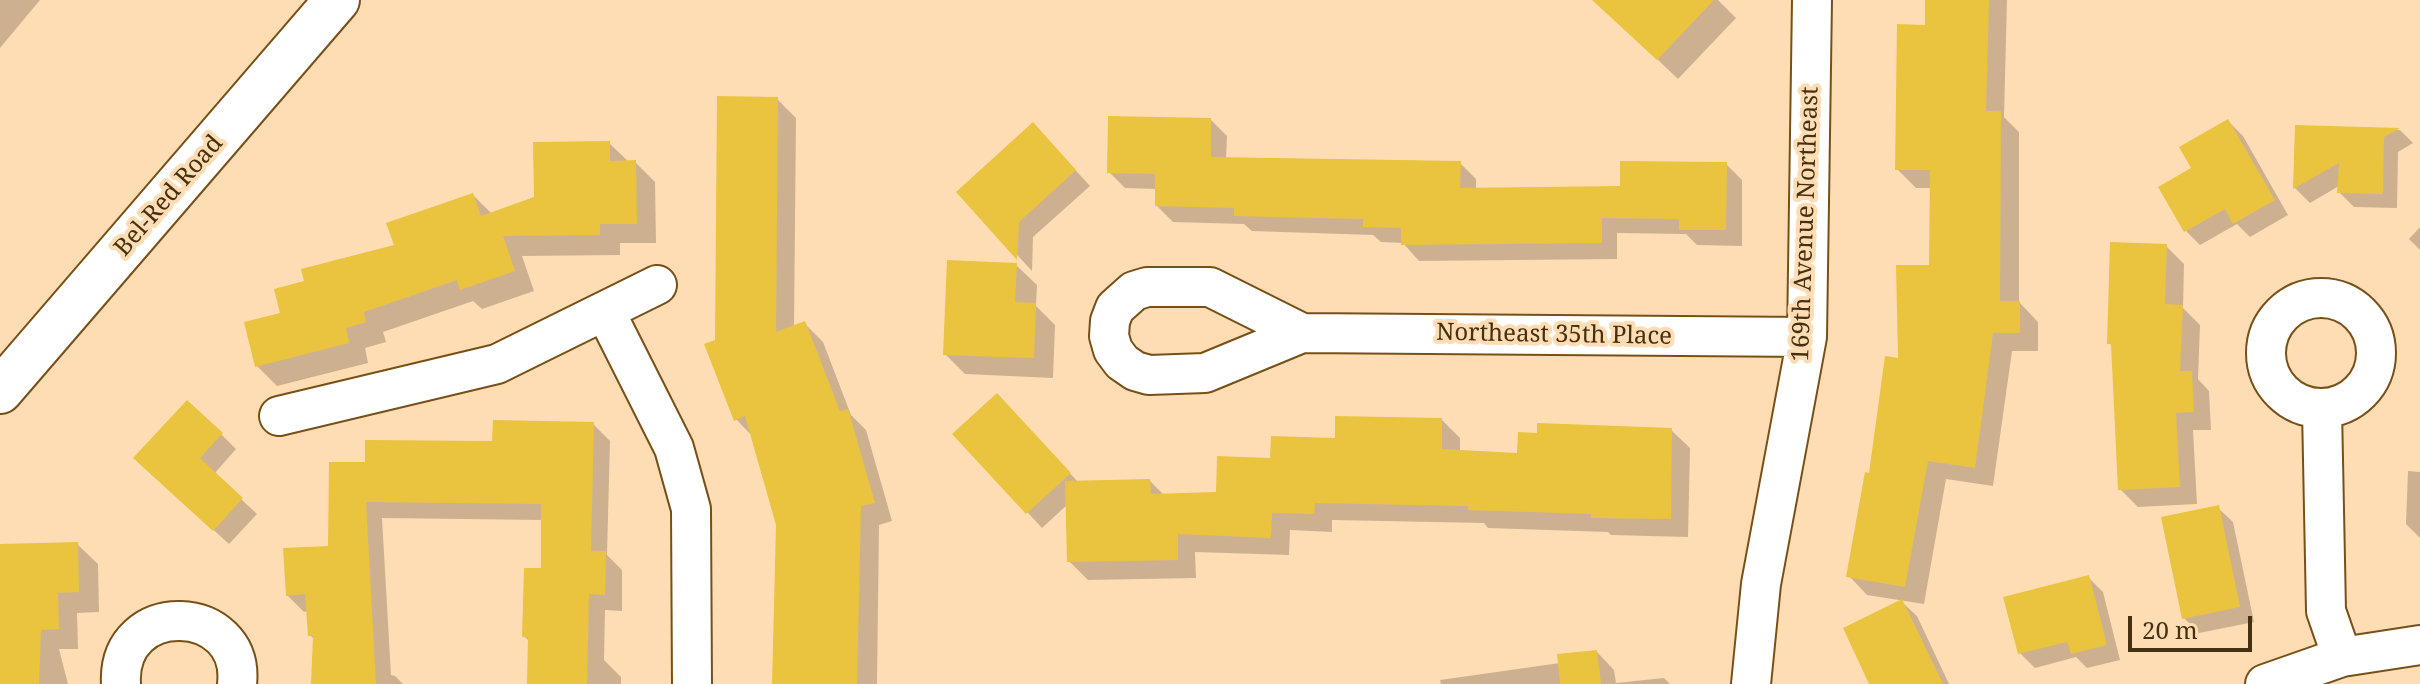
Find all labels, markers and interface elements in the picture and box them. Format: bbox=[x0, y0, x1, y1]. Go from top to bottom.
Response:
street label: 169th Avenue Northeast bbox=[1787, 86, 1825, 362]
street label: Bel-Red Road bbox=[109, 130, 229, 262]
street label: Northeast 35th Place bbox=[1436, 319, 1672, 351]
scale bar bbox=[2132, 600, 2256, 650]
text: 20 m bbox=[2142, 613, 2198, 646]

